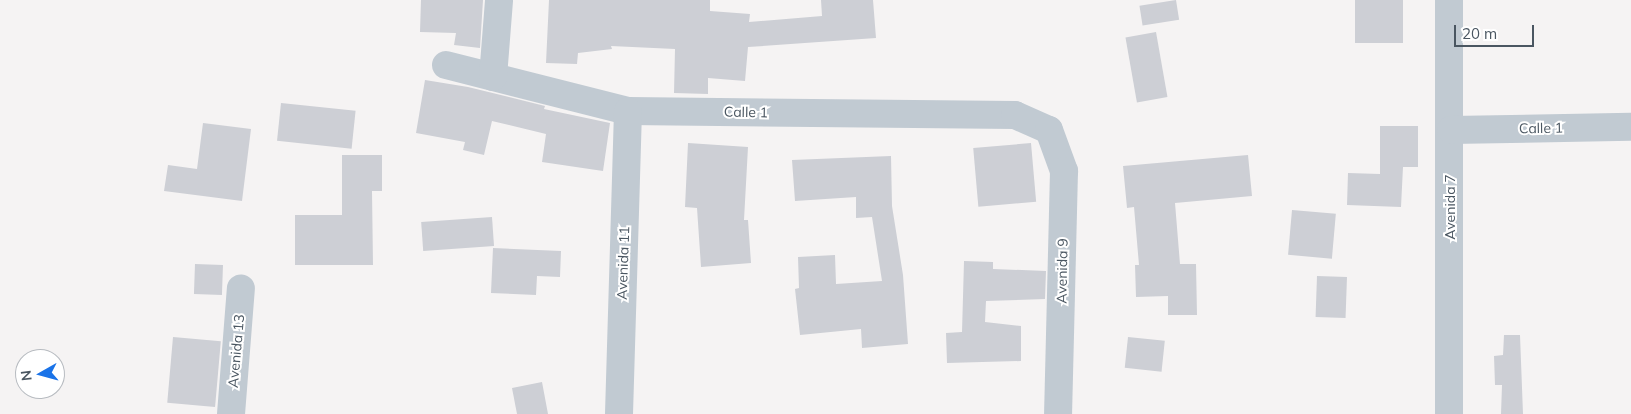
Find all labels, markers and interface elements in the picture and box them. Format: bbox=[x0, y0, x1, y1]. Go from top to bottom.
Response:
scale bar bbox=[1456, 15, 1536, 47]
text: 20 m bbox=[1462, 24, 1497, 43]
street label: Calle 1 bbox=[724, 103, 768, 121]
street label: Calle 1 bbox=[1519, 119, 1563, 137]
street label: Avenida 7 bbox=[1442, 174, 1458, 240]
street label: Avenida 11 bbox=[613, 226, 633, 300]
street label: Avenida 9 bbox=[1053, 238, 1071, 304]
street label: Avenida 13 bbox=[224, 314, 248, 388]
north arrow bbox=[15, 349, 65, 399]
text: N bbox=[17, 369, 36, 382]

